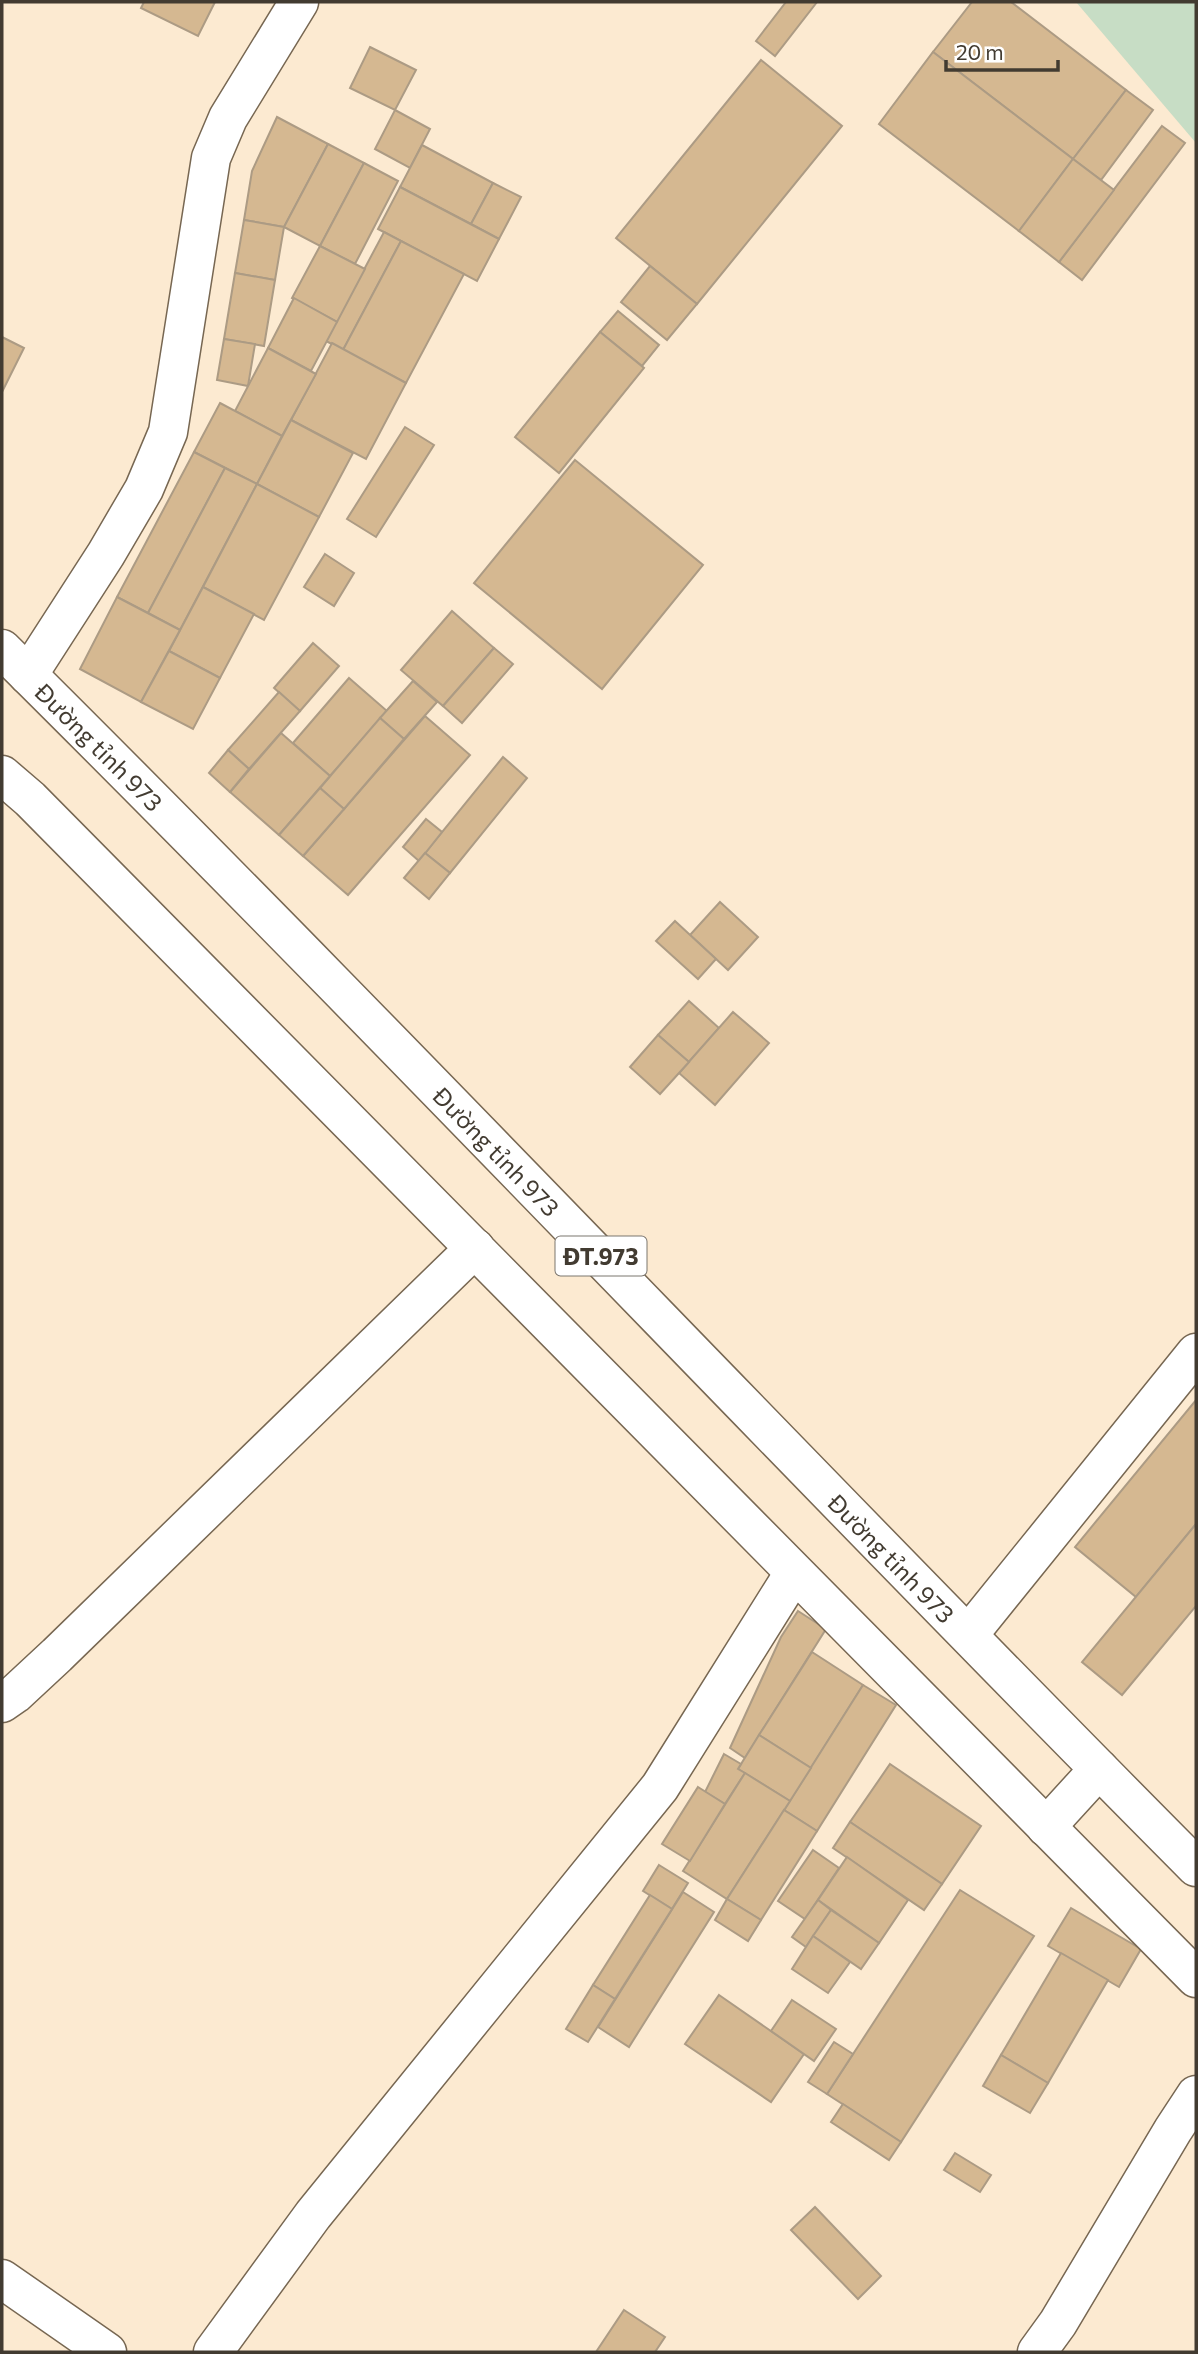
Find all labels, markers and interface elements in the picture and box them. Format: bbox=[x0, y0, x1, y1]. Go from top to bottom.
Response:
scale bar bbox=[946, 28, 1058, 72]
text: 20 m bbox=[956, 39, 1004, 64]
street label: Đường tỉnh 973 bbox=[29, 676, 169, 816]
street label: Đường tỉnh 973 bbox=[427, 1080, 566, 1222]
road number: ĐT.973 bbox=[556, 1236, 646, 1275]
street label: Đường tỉnh 973 bbox=[822, 1487, 961, 1628]

